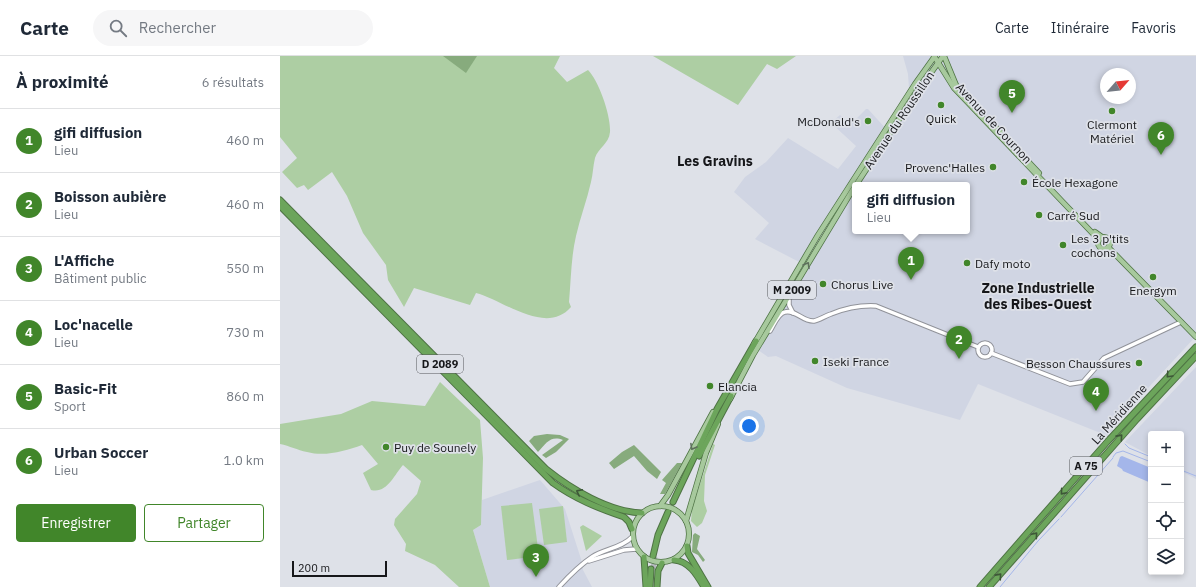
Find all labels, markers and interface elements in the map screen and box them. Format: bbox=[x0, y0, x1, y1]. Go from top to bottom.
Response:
search box bbox=[93, 10, 373, 46]
text: Carte bbox=[20, 16, 69, 40]
icon: search bbox=[107, 17, 129, 39]
text: Rechercher bbox=[139, 18, 216, 37]
text: Carte bbox=[995, 19, 1029, 37]
text: Itinéraire bbox=[1051, 19, 1109, 37]
text: Favoris bbox=[1131, 19, 1176, 37]
street label: Avenue du Roussillon bbox=[861, 68, 937, 172]
north arrow bbox=[1100, 68, 1136, 104]
text: À proximité bbox=[16, 71, 109, 93]
text: 6 résultats bbox=[202, 74, 264, 91]
street label: Avenue de Cournon bbox=[953, 79, 1035, 167]
pin: 5 bbox=[999, 80, 1025, 113]
marker: Quick bbox=[936, 100, 946, 110]
marker: Clermont Matériel bbox=[1107, 106, 1117, 116]
place label: Quick bbox=[926, 111, 957, 126]
place label: McDonald's bbox=[797, 114, 860, 129]
marker: McDonald's bbox=[863, 116, 873, 126]
place label: Clermont Matériel bbox=[1087, 117, 1137, 146]
pin: 6 bbox=[1148, 122, 1174, 155]
text: gifi diffusion bbox=[54, 123, 142, 142]
text: 1 bbox=[25, 132, 33, 149]
text: 460 m bbox=[226, 132, 264, 149]
text: Lieu bbox=[54, 142, 78, 159]
district label: Les Gravins bbox=[677, 152, 753, 170]
place label: Provenc'Halles bbox=[905, 160, 985, 175]
marker: Provenc'Halles bbox=[988, 162, 998, 172]
place label: École Hexagone bbox=[1032, 175, 1118, 190]
marker: École Hexagone bbox=[1019, 177, 1029, 187]
popup bbox=[852, 182, 970, 234]
text: Boisson aubière bbox=[54, 187, 166, 206]
text: gifi diffusion bbox=[867, 190, 955, 209]
text: 2 bbox=[25, 196, 33, 213]
text: 460 m bbox=[226, 196, 264, 213]
text: Lieu bbox=[54, 206, 78, 223]
place label: Carré Sud bbox=[1047, 208, 1100, 223]
text: Lieu bbox=[867, 209, 891, 226]
marker: Carré Sud bbox=[1034, 210, 1044, 220]
place label: Les 3 p'tits cochons bbox=[1071, 231, 1129, 260]
marker: Les 3 p'tits cochons bbox=[1058, 240, 1068, 250]
pin: 1 bbox=[898, 247, 924, 280]
text: L'Affiche bbox=[54, 251, 114, 270]
place label: Dafy moto bbox=[975, 256, 1031, 271]
marker: Dafy moto bbox=[962, 258, 972, 268]
text: 3 bbox=[25, 260, 33, 277]
text: 550 m bbox=[226, 260, 264, 277]
one-way arrow bbox=[802, 262, 809, 269]
text: Bâtiment public bbox=[54, 270, 147, 287]
marker: Energym bbox=[1148, 272, 1158, 282]
place label: Chorus Live bbox=[831, 277, 894, 292]
marker: Chorus Live bbox=[818, 279, 828, 289]
district label: Zone Industrielle des Ribes-Ouest bbox=[981, 279, 1095, 313]
road number: M 2009 bbox=[768, 281, 816, 299]
place label: Energym bbox=[1129, 283, 1177, 298]
text: Loc'nacelle bbox=[54, 315, 133, 334]
text: 4 bbox=[25, 324, 33, 341]
text: 730 m bbox=[226, 324, 264, 341]
pin: 2 bbox=[946, 326, 972, 359]
text: Lieu bbox=[54, 334, 78, 351]
place label: Iseki France bbox=[823, 354, 889, 369]
road number: D 2089 bbox=[417, 355, 463, 373]
marker: Iseki France bbox=[810, 356, 820, 366]
place label: Besson Chaussures bbox=[1026, 356, 1131, 371]
marker: Besson Chaussures bbox=[1134, 358, 1144, 368]
one-way arrow bbox=[1166, 370, 1174, 378]
pin: 4 bbox=[1083, 378, 1109, 411]
text: Basic-Fit bbox=[54, 379, 117, 398]
place label: Elancia bbox=[718, 379, 758, 394]
marker: Elancia bbox=[705, 381, 715, 391]
street label: La Méridienne bbox=[1088, 381, 1150, 447]
text: 5 bbox=[25, 388, 33, 405]
text: 860 m bbox=[226, 388, 264, 405]
text: Sport bbox=[54, 398, 86, 415]
your location bbox=[739, 416, 759, 436]
map controls bbox=[1148, 431, 1184, 575]
button: + bbox=[1148, 431, 1184, 467]
one-way arrow bbox=[1116, 434, 1123, 442]
place label: Puy de Sounely bbox=[394, 440, 476, 455]
marker: Puy de Sounely bbox=[381, 442, 391, 452]
text: Urban Soccer bbox=[54, 443, 148, 462]
one-way arrow bbox=[691, 443, 698, 450]
text: 6 bbox=[25, 452, 33, 469]
text: 1.0 km bbox=[224, 452, 264, 469]
road number: A 75 bbox=[1070, 457, 1102, 475]
text: Lieu bbox=[54, 462, 78, 479]
button: − bbox=[1148, 467, 1184, 503]
one-way arrow bbox=[1061, 488, 1068, 495]
one-way arrow bbox=[576, 489, 583, 497]
button: locate bbox=[1148, 503, 1184, 539]
button: Enregistrer bbox=[16, 504, 136, 542]
button: Partager bbox=[144, 504, 264, 542]
one-way arrow bbox=[1030, 532, 1037, 540]
button: layers bbox=[1148, 539, 1184, 575]
pin: 3 bbox=[523, 544, 549, 577]
scale bar bbox=[292, 559, 387, 578]
text: 200 m bbox=[298, 561, 330, 575]
one-way arrow bbox=[994, 573, 1002, 581]

